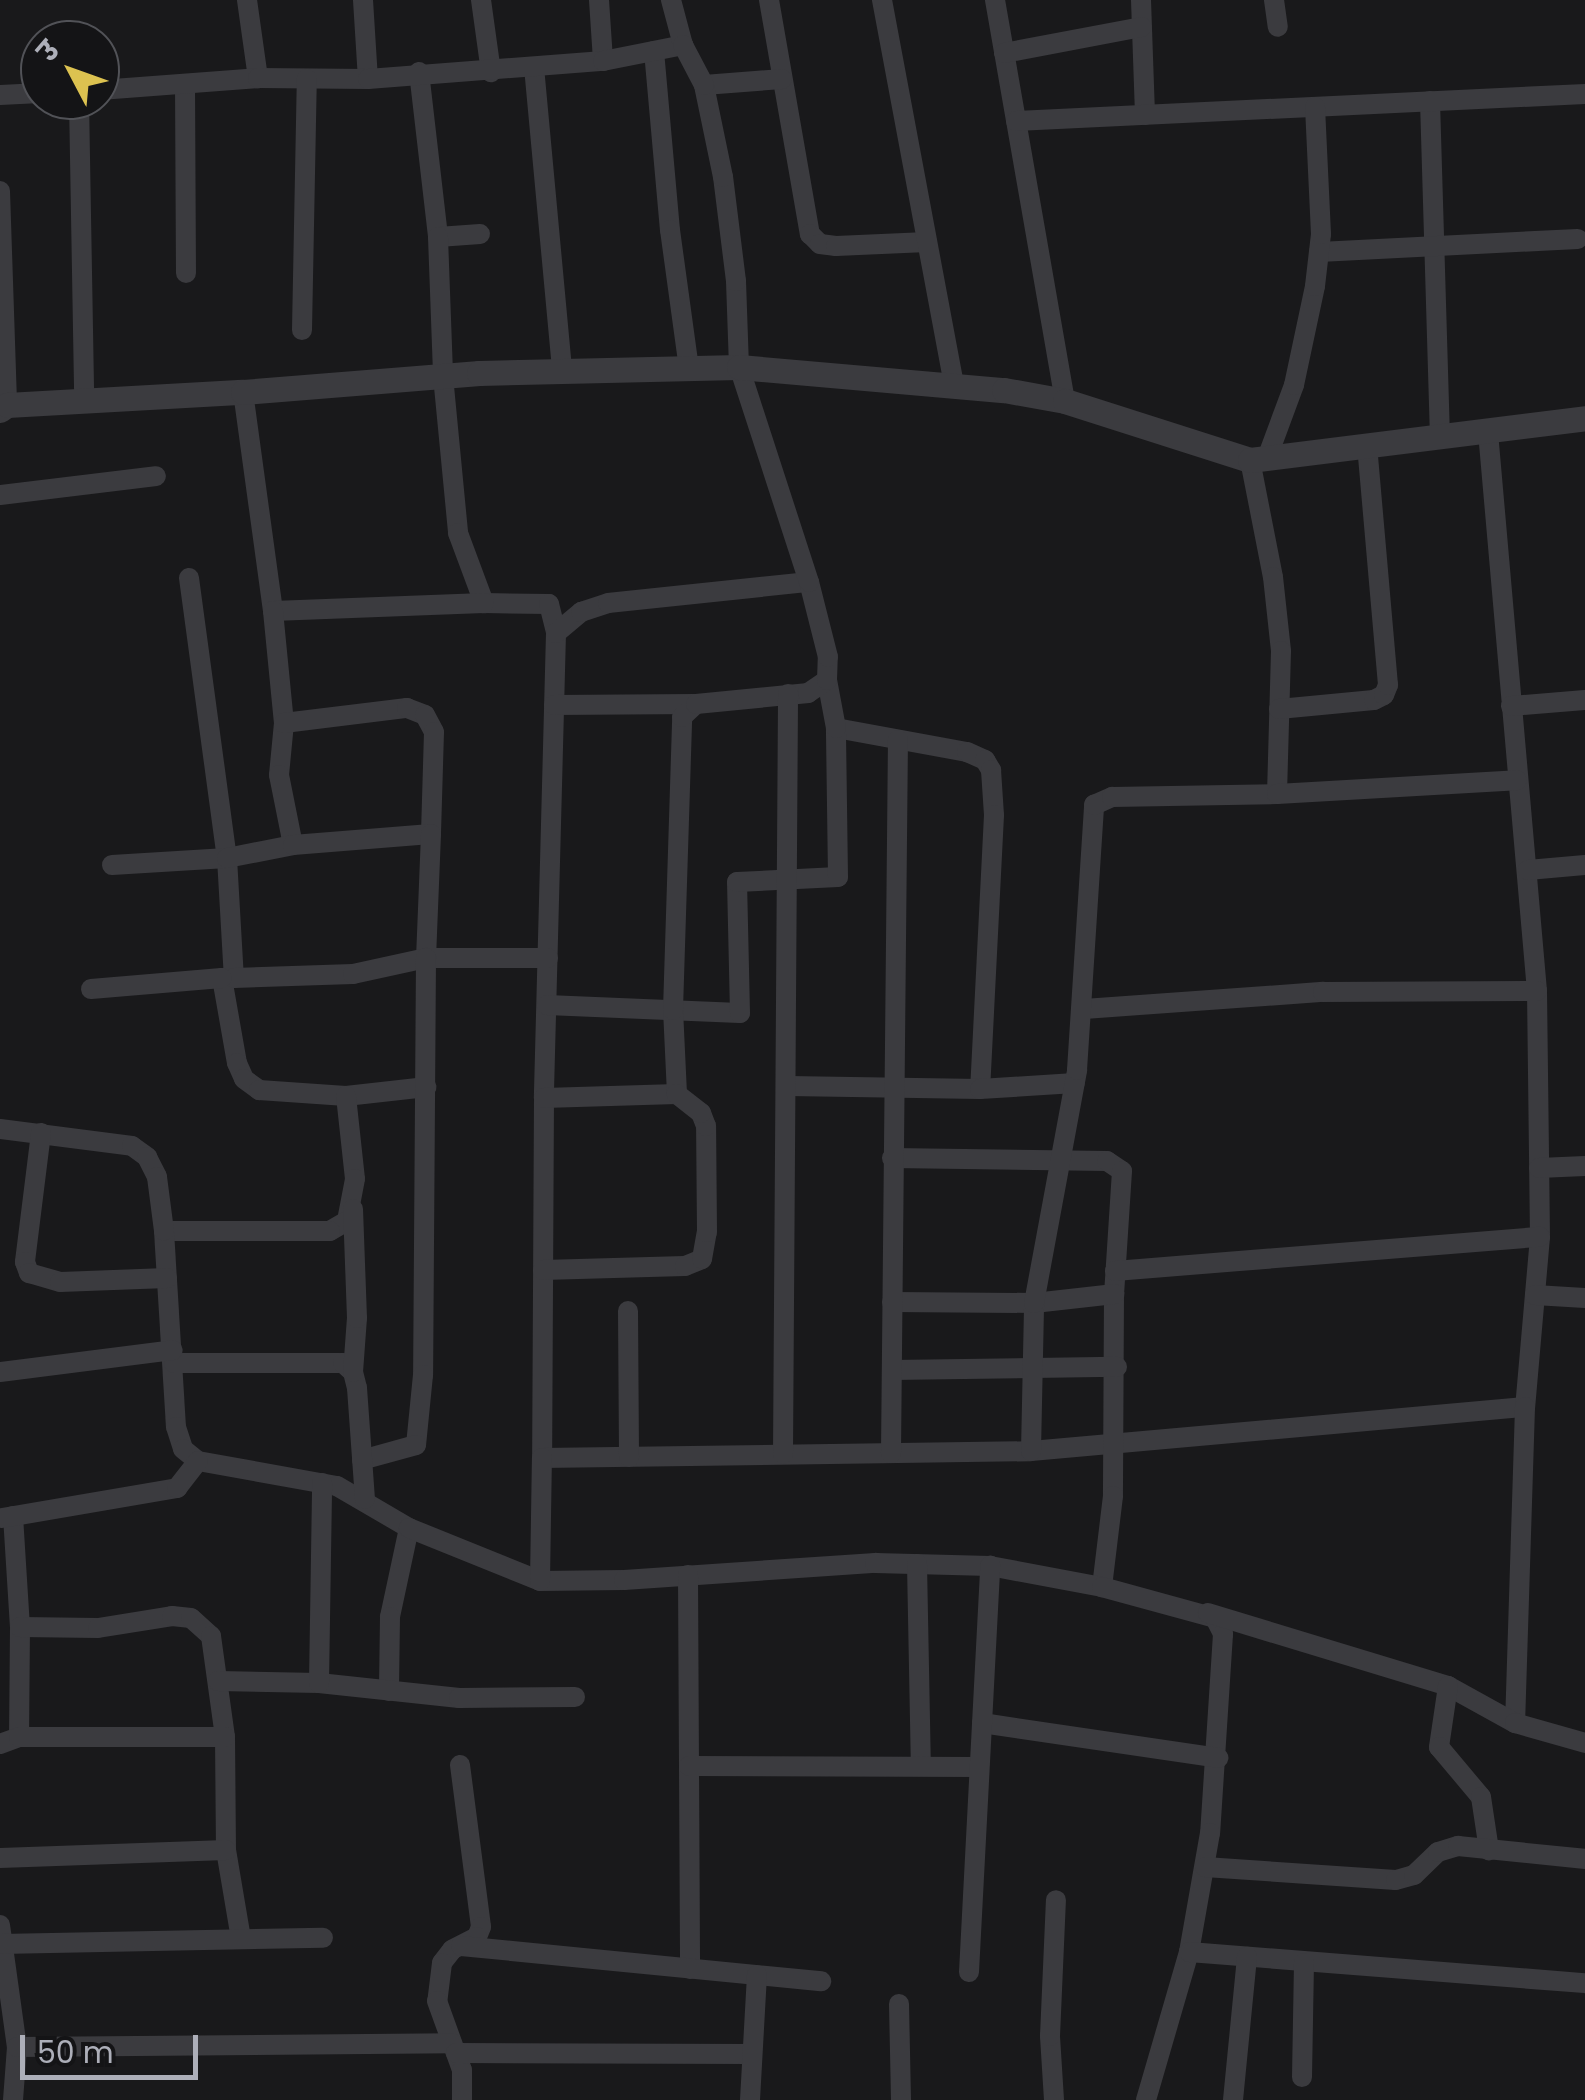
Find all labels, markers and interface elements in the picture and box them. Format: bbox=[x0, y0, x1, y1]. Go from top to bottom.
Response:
north arrow bbox=[20, 20, 120, 120]
text: उ bbox=[29, 33, 68, 70]
scale bar bbox=[25, 2015, 202, 2077]
text: 50 m bbox=[37, 2031, 114, 2074]

